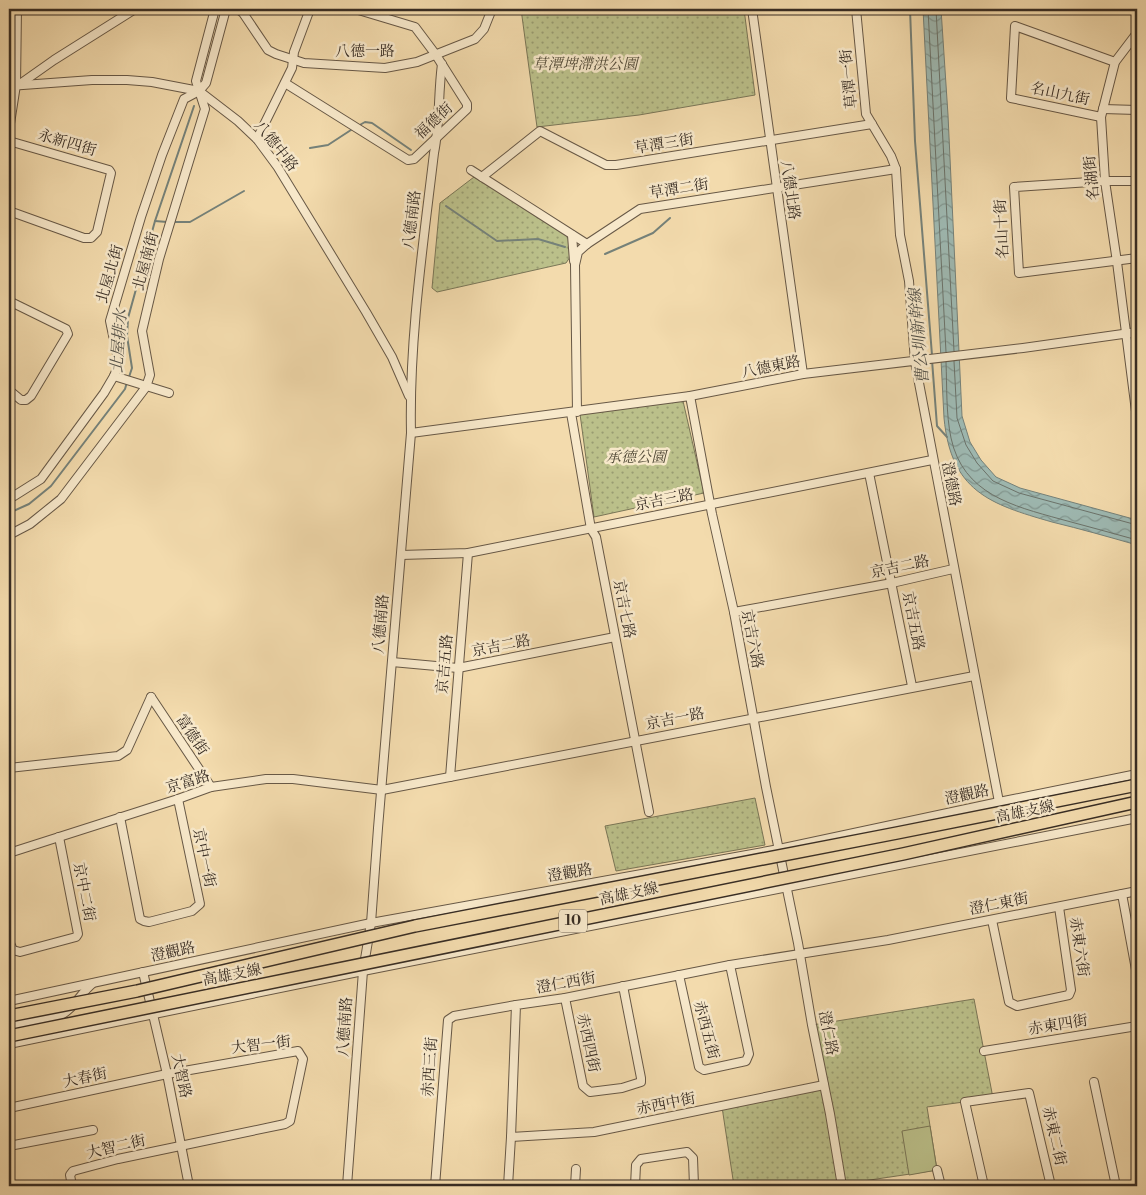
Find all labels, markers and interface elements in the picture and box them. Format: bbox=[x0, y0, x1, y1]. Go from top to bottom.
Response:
street label: 八德一路 bbox=[335, 42, 395, 61]
street label: 草潭一街 bbox=[836, 48, 862, 110]
park label: 草潭埤滯洪公園 bbox=[532, 55, 639, 74]
street label: 名山九街 bbox=[1029, 78, 1091, 110]
street label: 福德街 bbox=[411, 99, 457, 143]
street label: 八德中路 bbox=[250, 117, 302, 175]
street label: 永新四街 bbox=[36, 126, 98, 160]
street label: 草潭三街 bbox=[633, 130, 695, 158]
street label: 名湖街 bbox=[1080, 155, 1104, 201]
street label: 八德北路 bbox=[776, 159, 804, 221]
street label: 草潭二街 bbox=[648, 175, 710, 203]
street label: 八德南路 bbox=[399, 189, 425, 251]
street label: 名山十街 bbox=[991, 199, 1013, 259]
street label: 北屋南街 bbox=[129, 230, 163, 292]
street label: 北屋北街 bbox=[93, 243, 127, 305]
water label: 曹公圳新幹線 bbox=[905, 285, 933, 385]
water label: 北屋排水 bbox=[107, 306, 131, 374]
street label: 八德東路 bbox=[740, 352, 802, 382]
park label: 承德公園 bbox=[606, 448, 668, 467]
street label: 澄德路 bbox=[937, 460, 965, 508]
street label: 京吉三路 bbox=[633, 485, 695, 515]
street label: 京吉二路 bbox=[869, 551, 931, 583]
street label: 京吉七路 bbox=[609, 578, 639, 640]
street label: 京吉五路 bbox=[898, 590, 928, 652]
street label: 八德南路 bbox=[369, 593, 393, 655]
street label: 京吉六路 bbox=[737, 608, 767, 670]
street label: 京吉二路 bbox=[470, 631, 532, 661]
street label: 京吉五路 bbox=[433, 633, 457, 695]
street label: 京吉一路 bbox=[644, 704, 706, 734]
street label: 富德街 bbox=[172, 711, 212, 759]
street label: 京富路 bbox=[164, 766, 212, 798]
street label: 澄觀路 bbox=[943, 781, 991, 809]
street label: 高雄支線 bbox=[994, 796, 1056, 828]
street label: 京中一街 bbox=[188, 827, 220, 889]
street label: 澄觀路 bbox=[546, 860, 594, 886]
street label: 京中二街 bbox=[69, 861, 99, 923]
street label: 高雄支線 bbox=[598, 878, 660, 910]
street label: 澄仁東街 bbox=[968, 889, 1030, 919]
road number: 10 bbox=[559, 909, 587, 932]
street label: 赤東六街 bbox=[1065, 916, 1093, 978]
street label: 澄觀路 bbox=[149, 938, 197, 966]
street label: 高雄支線 bbox=[201, 960, 263, 990]
street label: 澄仁西街 bbox=[535, 968, 597, 998]
street label: 八德南路 bbox=[333, 996, 357, 1058]
street label: 赤西五街 bbox=[689, 999, 723, 1061]
street label: 澄仁路 bbox=[814, 1009, 842, 1057]
street label: 赤東四街 bbox=[1027, 1011, 1089, 1039]
street label: 赤西四街 bbox=[572, 1012, 604, 1074]
street label: 大智一街 bbox=[230, 1032, 292, 1058]
street label: 赤西三街 bbox=[418, 1036, 442, 1098]
street label: 大智路 bbox=[167, 1052, 195, 1100]
street label: 大春街 bbox=[61, 1064, 109, 1092]
street label: 赤西中街 bbox=[635, 1089, 697, 1119]
street label: 赤東二街 bbox=[1038, 1105, 1070, 1167]
street label: 大智二街 bbox=[85, 1131, 147, 1163]

